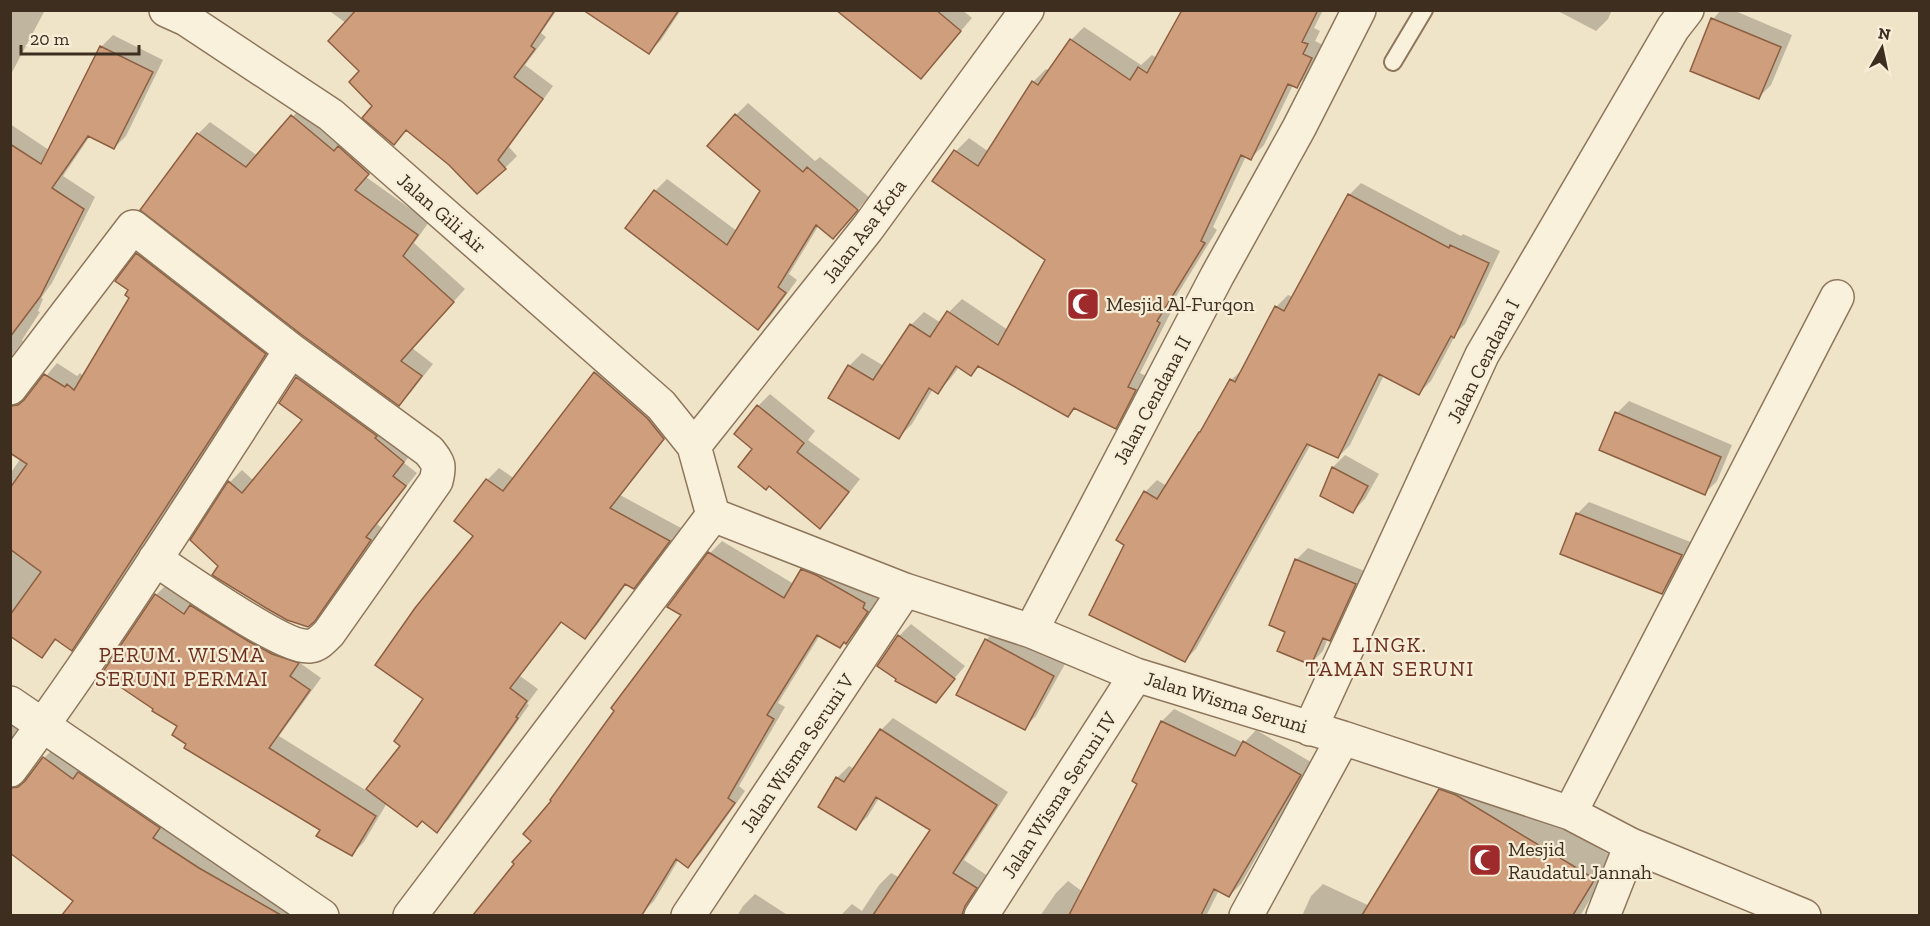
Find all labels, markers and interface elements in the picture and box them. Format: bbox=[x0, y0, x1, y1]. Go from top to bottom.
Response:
scale bar bbox=[21, 18, 140, 56]
north arrow bbox=[1852, 18, 1912, 78]
text: N bbox=[1877, 23, 1892, 44]
text: 20 m bbox=[30, 28, 70, 50]
street label: Jalan Gili Air bbox=[392, 168, 492, 258]
street label: Jalan Asa Kota bbox=[817, 174, 911, 288]
mosque icon: Mesjid Al-Furqon bbox=[1065, 286, 1101, 322]
place label: Mesjid Al-Furqon bbox=[1106, 292, 1255, 316]
street label: Jalan Cendana I bbox=[1441, 295, 1525, 427]
street label: Jalan Cendana II bbox=[1108, 332, 1196, 468]
district label: LINGK. TAMAN SERUNI bbox=[1305, 632, 1475, 681]
district label: PERUM. WISMA SERUNI PERMAI bbox=[95, 642, 269, 691]
street label: Jalan Wisma Seruni bbox=[1141, 666, 1311, 738]
street label: Jalan Wisma Seruni V bbox=[735, 669, 859, 837]
street label: Jalan Wisma Seruni IV bbox=[996, 707, 1122, 883]
place label: Mesjid Raudatul Jannah bbox=[1508, 837, 1653, 884]
mosque icon: Mesjid Raudatul Jannah bbox=[1467, 842, 1503, 878]

